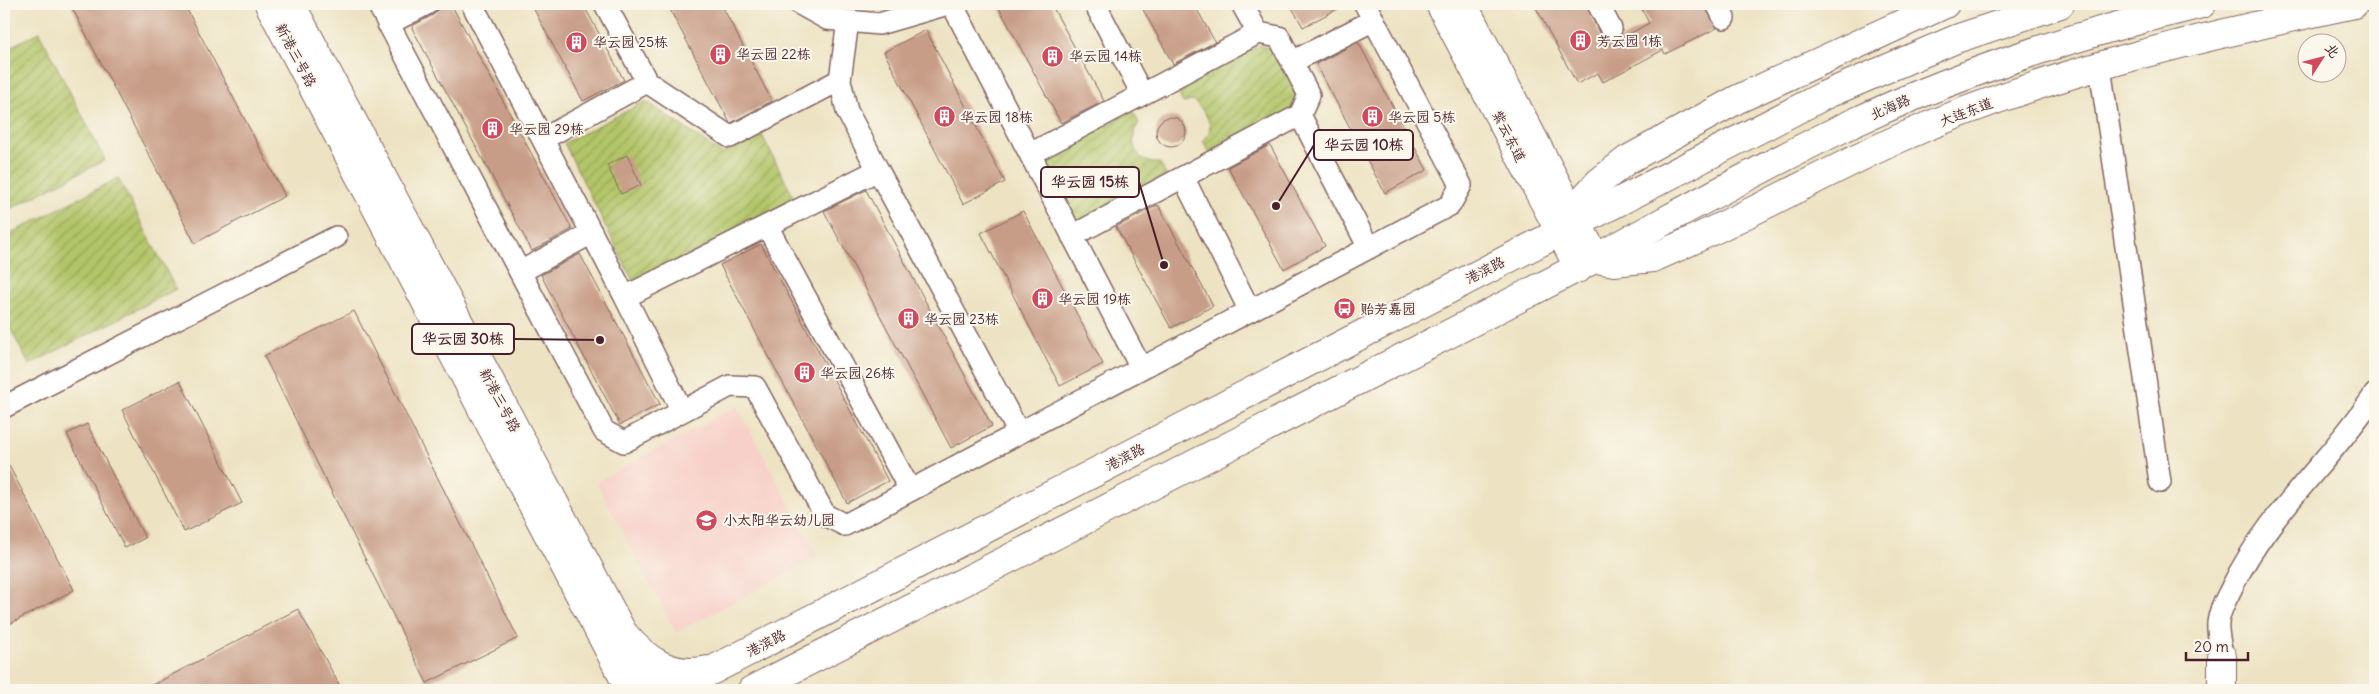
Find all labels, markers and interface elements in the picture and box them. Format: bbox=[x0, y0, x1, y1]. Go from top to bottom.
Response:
street label: 新港三号路 bbox=[272, 20, 320, 90]
building icon: 芳云园 1栋 bbox=[1569, 29, 1593, 53]
building icon: 华云园 25栋 bbox=[565, 30, 589, 54]
place label: 芳云园 1栋 bbox=[1597, 32, 1662, 50]
north arrow bbox=[2296, 32, 2346, 82]
place label: 华云园 25栋 bbox=[593, 33, 668, 51]
text: 北 bbox=[2321, 39, 2344, 61]
building icon: 华云园 22栋 bbox=[708, 42, 732, 66]
building icon: 华云园 14栋 bbox=[1041, 44, 1065, 68]
place label: 华云园 22栋 bbox=[736, 45, 811, 63]
place label: 华云园 14栋 bbox=[1069, 47, 1142, 65]
street label: 北海路 bbox=[1867, 90, 1913, 124]
street label: 大连东道 bbox=[1937, 94, 1995, 130]
building icon: 华云园 18栋 bbox=[932, 105, 956, 129]
building icon: 华云园 5栋 bbox=[1360, 105, 1384, 129]
street label: 紫云东道 bbox=[1488, 107, 1530, 165]
place label: 华云园 18栋 bbox=[960, 108, 1033, 126]
place label: 华云园 5栋 bbox=[1388, 108, 1455, 126]
building icon: 华云园 29栋 bbox=[481, 117, 505, 141]
place label: 华云园 29栋 bbox=[509, 120, 584, 138]
callout: 华云园 10栋 bbox=[1314, 130, 1413, 160]
text: 华云园 10栋 bbox=[1324, 135, 1404, 154]
callout: 华云园 15栋 bbox=[1041, 167, 1139, 197]
text: 华云园 15栋 bbox=[1051, 172, 1129, 191]
street label: 港滨路 bbox=[1462, 252, 1508, 288]
building icon: 华云园 19栋 bbox=[1030, 287, 1054, 311]
place label: 华云园 19栋 bbox=[1058, 290, 1131, 308]
bus stop icon: 贻芳嘉园 bbox=[1332, 297, 1356, 321]
place label: 贻芳嘉园 bbox=[1360, 300, 1416, 318]
building icon: 华云园 23栋 bbox=[896, 307, 920, 331]
place label: 华云园 23栋 bbox=[924, 310, 999, 328]
callout: 华云园 30栋 bbox=[412, 324, 514, 354]
text: 华云园 30栋 bbox=[422, 329, 504, 348]
building icon: 华云园 26栋 bbox=[792, 361, 816, 385]
place label: 华云园 26栋 bbox=[820, 364, 895, 382]
street label: 新港三号路 bbox=[476, 365, 524, 435]
street label: 港滨路 bbox=[1102, 439, 1148, 475]
school or university icon: 小太阳华云幼儿园 bbox=[695, 508, 719, 532]
place label: 小太阳华云幼儿园 bbox=[723, 511, 835, 529]
street label: 港滨路 bbox=[743, 625, 789, 661]
scale bar bbox=[2186, 629, 2249, 661]
text: 20 m bbox=[2194, 637, 2229, 656]

